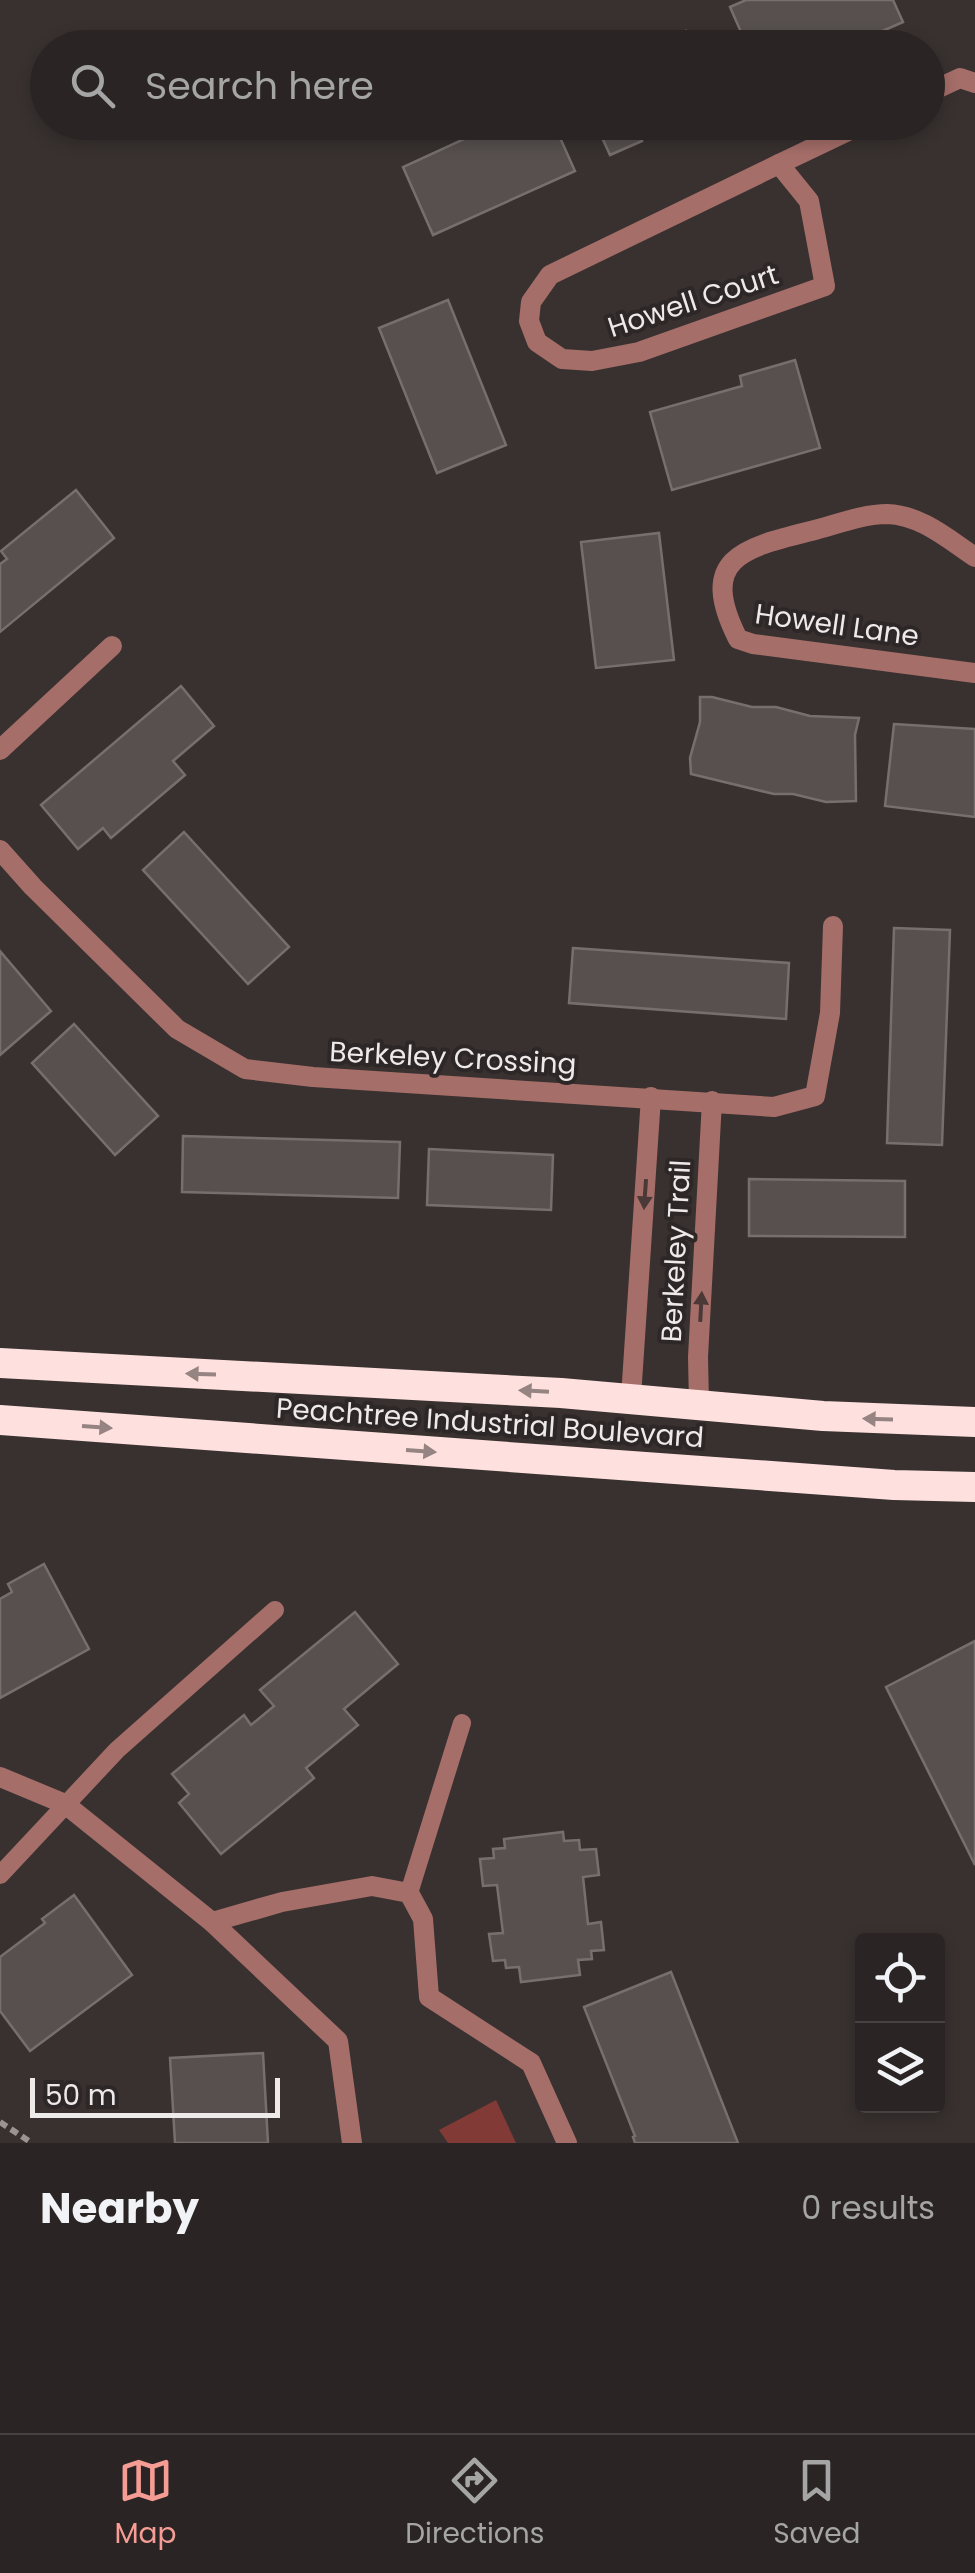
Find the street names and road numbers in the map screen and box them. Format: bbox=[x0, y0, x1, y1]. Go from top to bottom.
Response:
street label: Howell Court bbox=[603, 255, 783, 347]
street label: Howell Lane bbox=[752, 594, 922, 656]
street label: Berkeley Crossing bbox=[329, 1032, 577, 1084]
street label: Berkeley Trail bbox=[652, 1159, 700, 1343]
street label: Peachtree Industrial Boulevard bbox=[275, 1389, 705, 1457]

